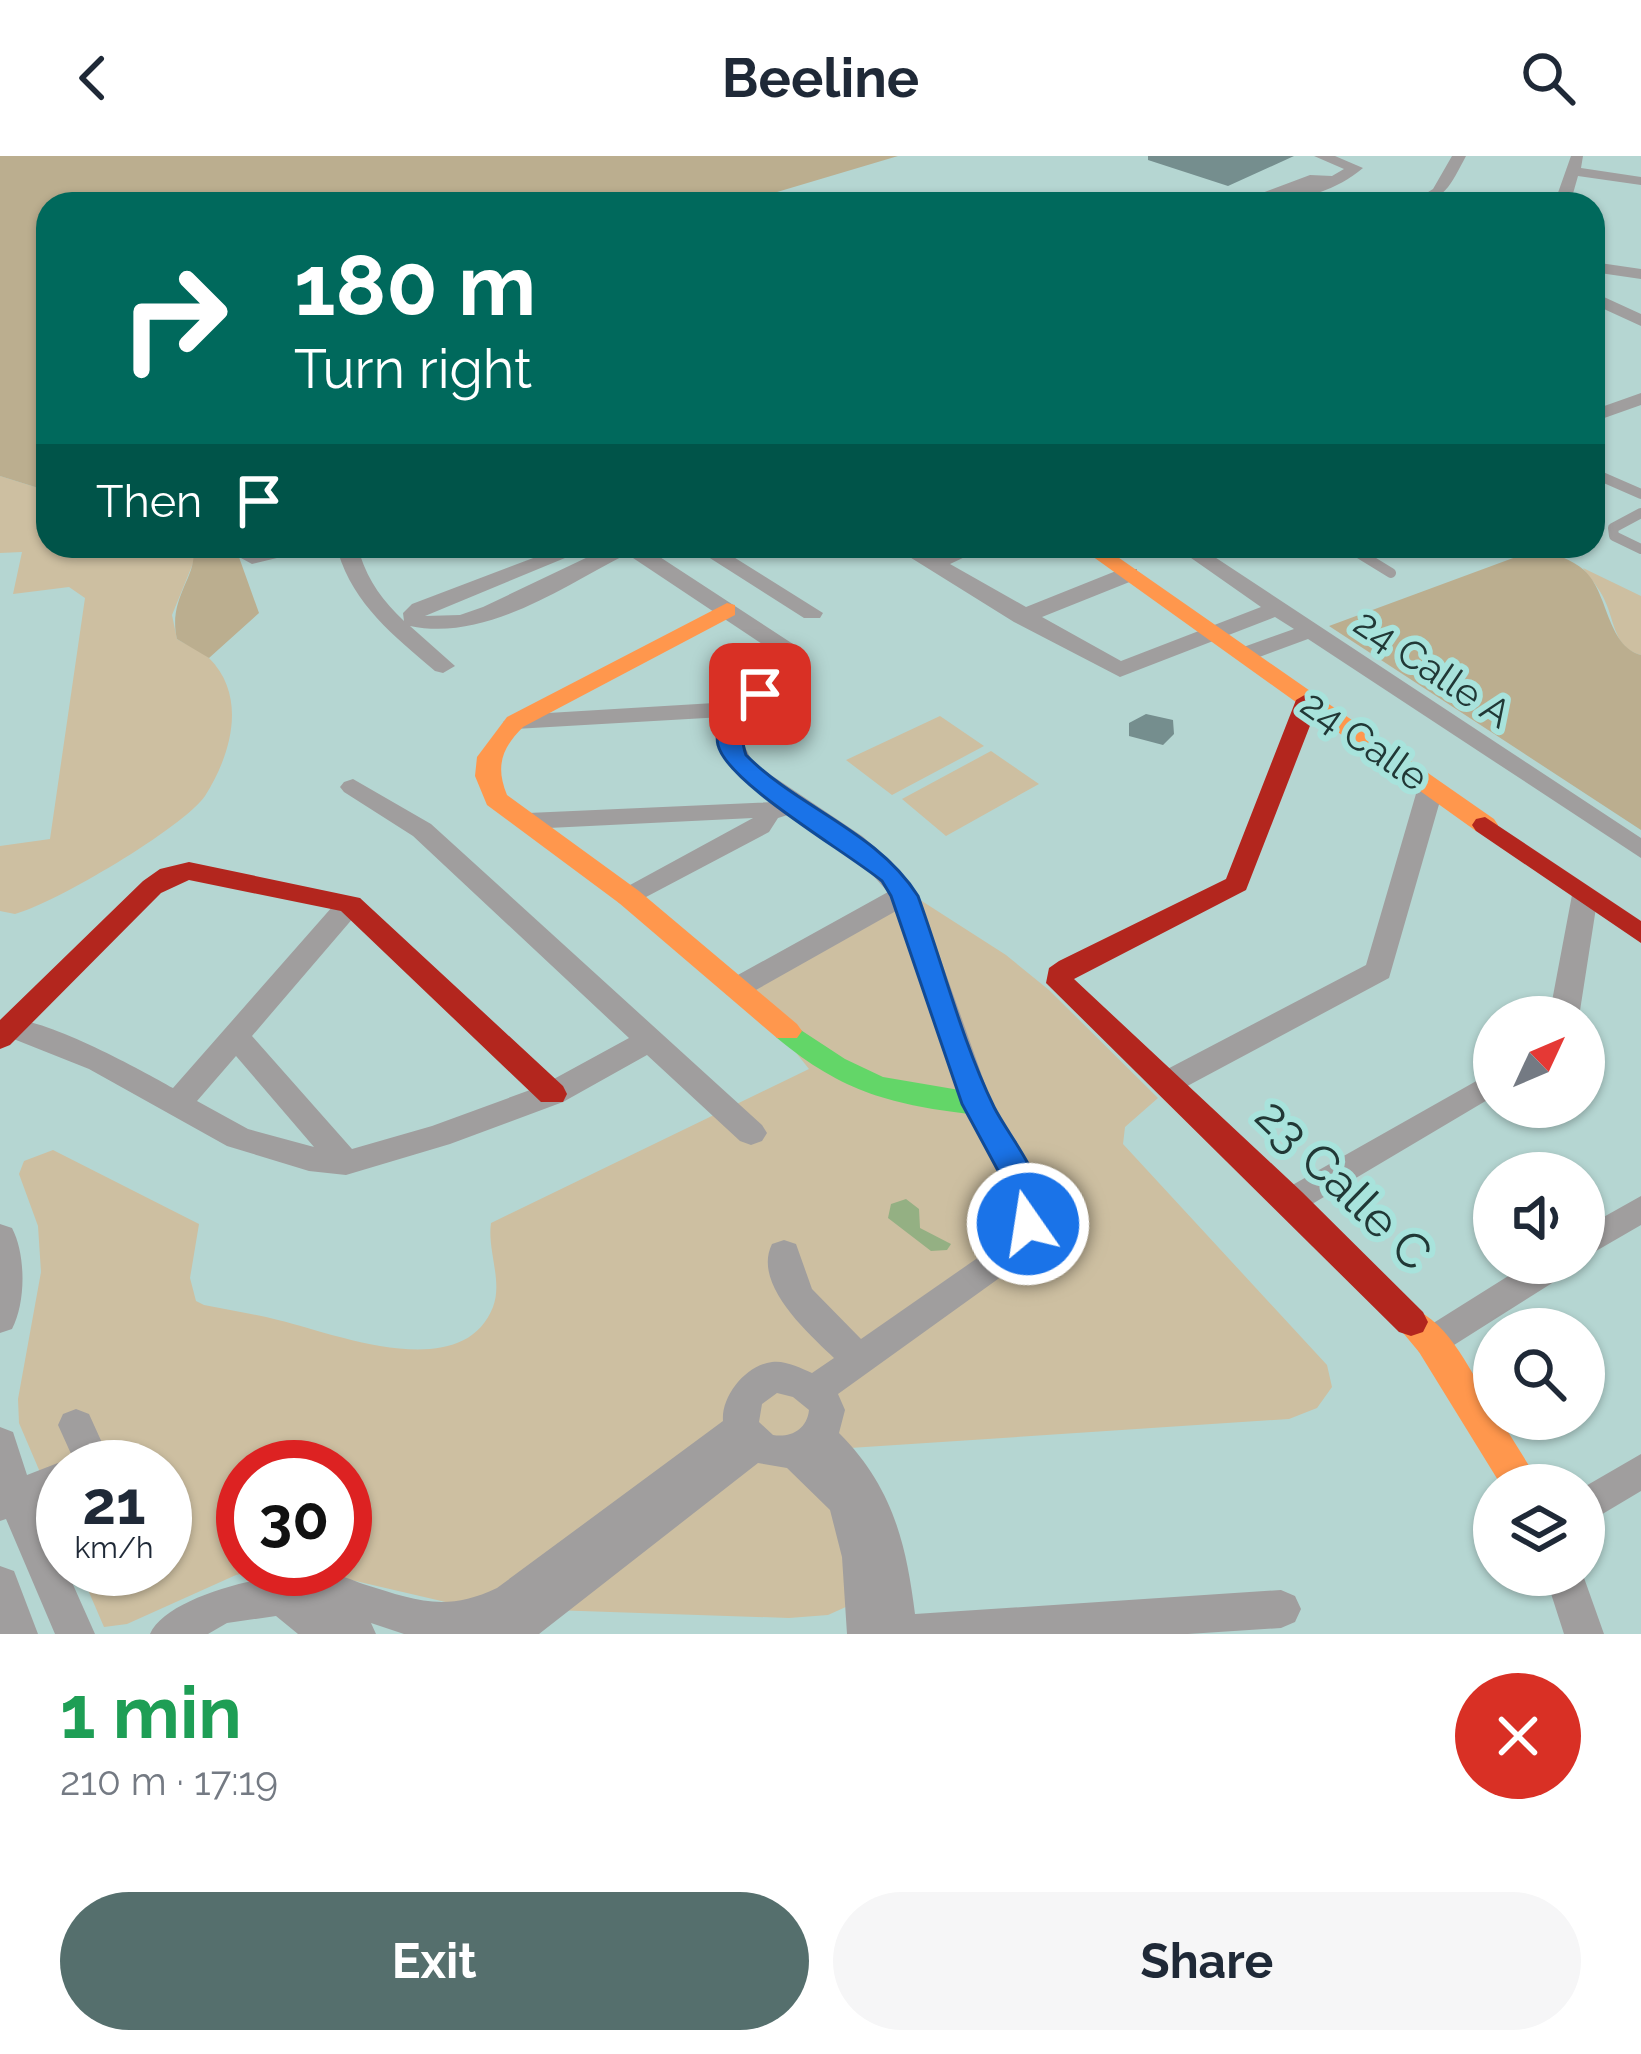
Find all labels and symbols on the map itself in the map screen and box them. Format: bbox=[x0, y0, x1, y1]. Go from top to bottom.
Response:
street label: 24 Calle A bbox=[1346, 599, 1520, 737]
pin bbox=[709, 643, 811, 745]
street label: 24 Calle bbox=[1293, 680, 1437, 800]
north arrow bbox=[1473, 996, 1605, 1128]
street label: 23 Calle C bbox=[1245, 1087, 1443, 1281]
position arrow bbox=[965, 1161, 1091, 1287]
speed limit sign: 30 bbox=[216, 1440, 372, 1596]

